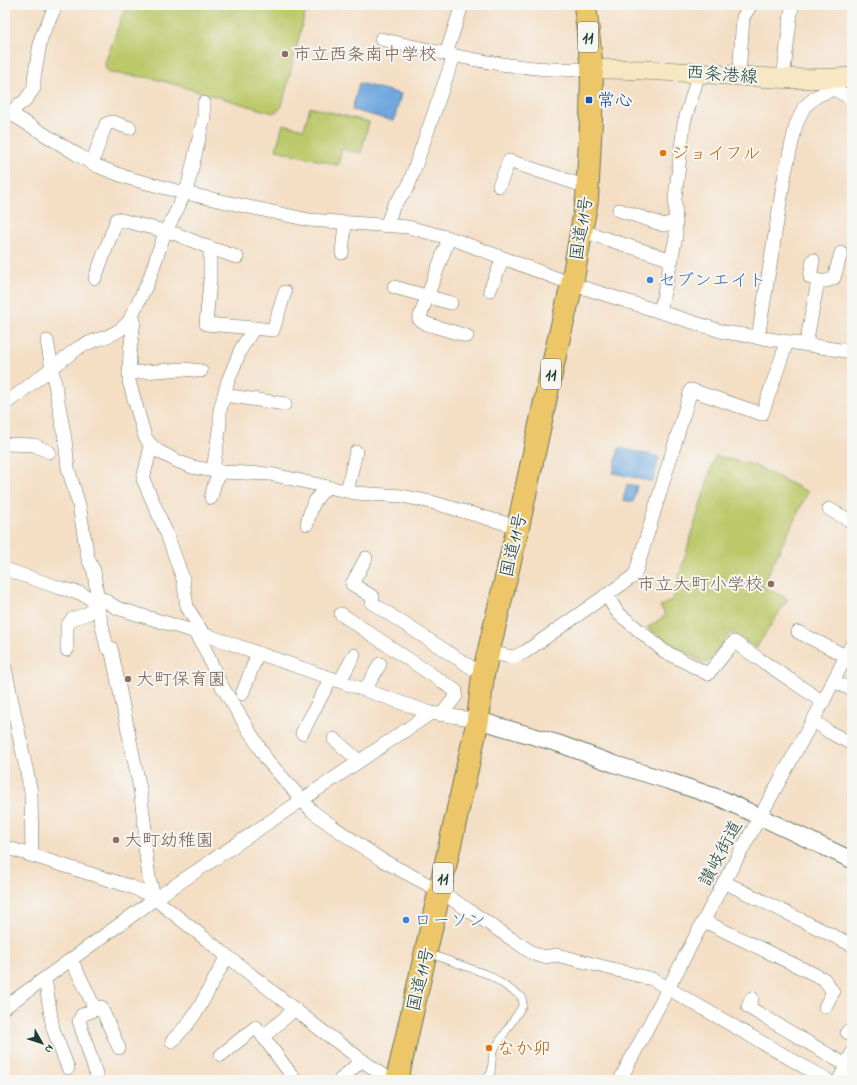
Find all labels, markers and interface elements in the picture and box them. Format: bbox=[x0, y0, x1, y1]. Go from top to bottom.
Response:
road number: 11 bbox=[578, 22, 598, 52]
place label: 市立西条南中学校 bbox=[293, 43, 437, 69]
marker: 市立西条南中学校 bbox=[280, 49, 290, 59]
street label: 西条港線 bbox=[685, 61, 759, 91]
place label: 常心 bbox=[597, 89, 633, 115]
marker: 常心 bbox=[584, 95, 594, 105]
place label: ジョイフル bbox=[671, 142, 760, 168]
marker: ジョイフル bbox=[658, 148, 668, 158]
street label: 国道11号 bbox=[565, 194, 601, 263]
place label: セブンエイト bbox=[658, 269, 766, 295]
marker: セブンエイト bbox=[645, 275, 655, 285]
road number: 11 bbox=[541, 359, 561, 389]
street label: 国道11号 bbox=[495, 511, 535, 580]
place label: 市立大町小学校 bbox=[637, 573, 763, 599]
marker: 市立大町小学校 bbox=[766, 579, 776, 589]
place label: 大町保育園 bbox=[136, 668, 226, 694]
marker: 大町保育園 bbox=[123, 674, 133, 684]
street label: 讃岐街道 bbox=[693, 816, 750, 892]
place label: 大町幼稚園 bbox=[124, 829, 214, 855]
marker: 大町幼稚園 bbox=[111, 835, 121, 845]
road number: 11 bbox=[433, 863, 453, 893]
place label: ローソン bbox=[414, 909, 486, 935]
marker: ローソン bbox=[401, 915, 411, 925]
street label: 国道11号 bbox=[402, 945, 442, 1014]
north arrow bbox=[22, 1023, 62, 1063]
place label: なか卯 bbox=[497, 1037, 551, 1063]
text: N bbox=[40, 1041, 58, 1057]
marker: なか卯 bbox=[484, 1043, 494, 1053]

